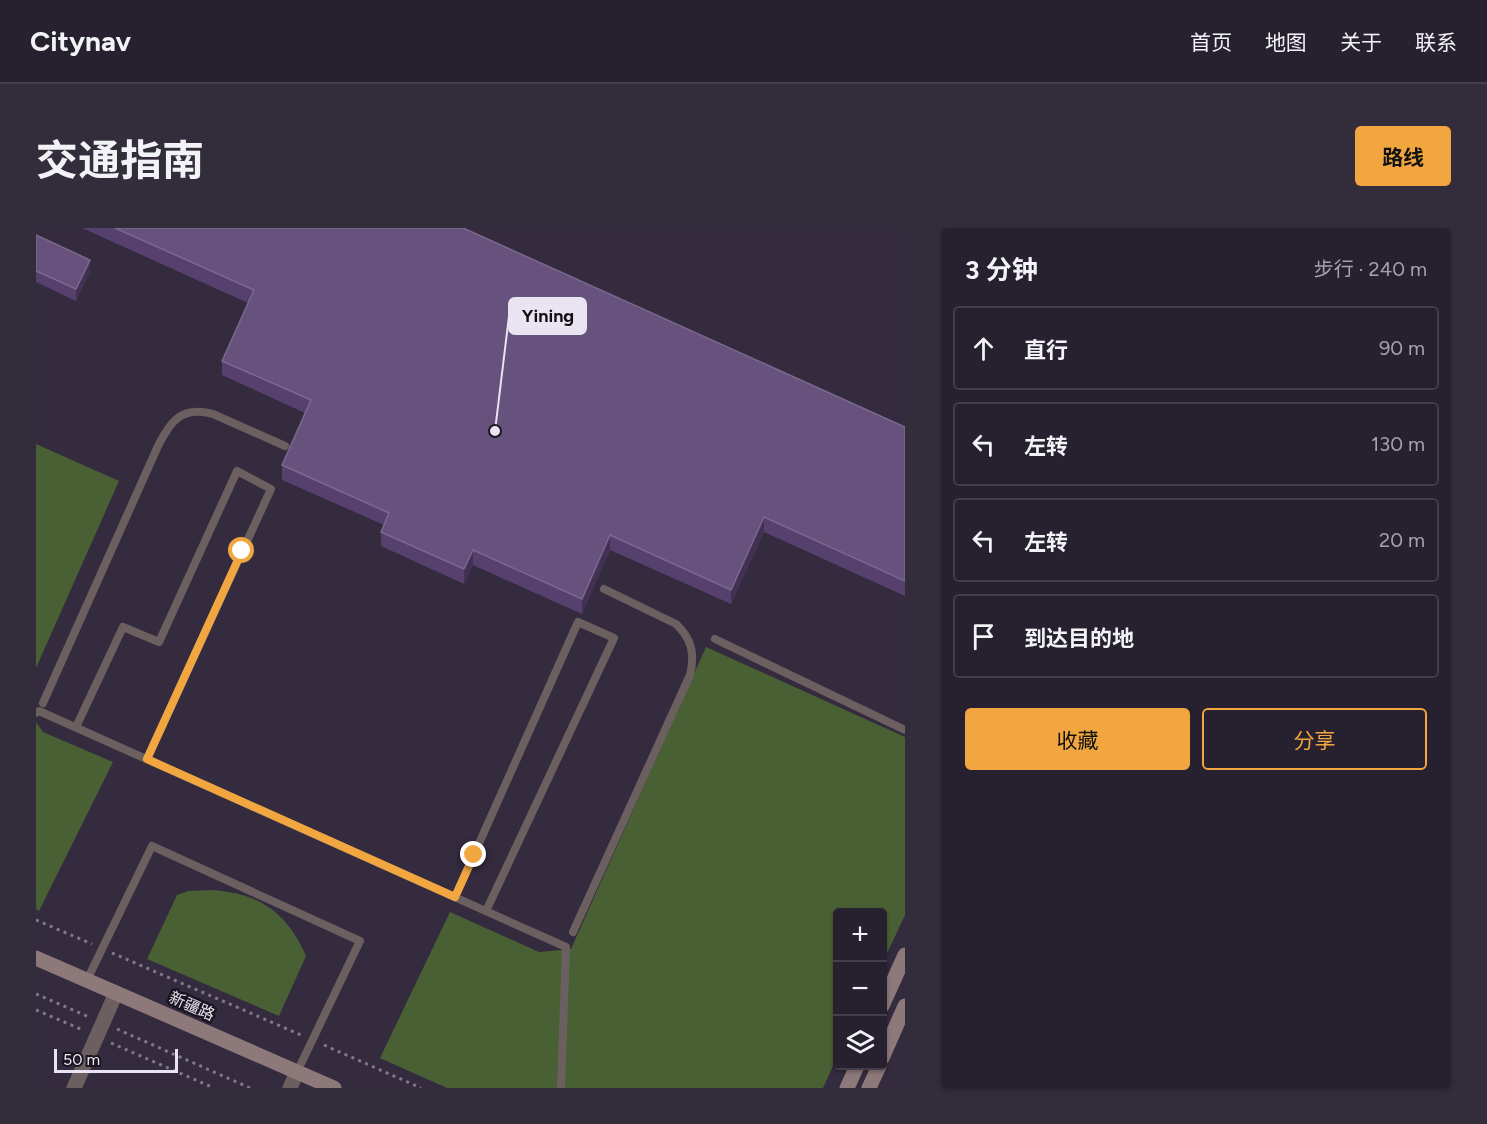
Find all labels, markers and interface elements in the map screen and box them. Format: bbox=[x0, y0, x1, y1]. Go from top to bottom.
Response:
text: Citynav bbox=[30, 24, 131, 58]
text: 首页 bbox=[1190, 30, 1232, 55]
text: 地图 bbox=[1265, 30, 1307, 55]
text: 关于 bbox=[1340, 30, 1382, 55]
text: 联系 bbox=[1415, 30, 1457, 55]
button: 路线 bbox=[1355, 126, 1451, 186]
text: 交通指南 bbox=[36, 135, 204, 186]
text: 3 分钟 bbox=[965, 254, 1038, 286]
text: 步行 · 240 m bbox=[1314, 257, 1427, 281]
callout: Yining bbox=[509, 298, 586, 334]
text: Yining bbox=[522, 305, 574, 327]
icon: ahead bbox=[967, 332, 1000, 365]
text: 90 m bbox=[1379, 336, 1425, 360]
text: 直行 bbox=[1024, 337, 1068, 364]
icon: left bbox=[967, 428, 1000, 461]
text: 130 m bbox=[1371, 432, 1425, 456]
text: 左转 bbox=[1024, 433, 1068, 460]
icon: left bbox=[967, 524, 1000, 557]
text: 20 m bbox=[1379, 528, 1425, 552]
text: 左转 bbox=[1024, 529, 1068, 556]
route start bbox=[228, 537, 254, 563]
icon: arrive bbox=[967, 620, 1000, 653]
text: 到达目的地 bbox=[1024, 625, 1134, 652]
button: 收藏 bbox=[965, 708, 1190, 770]
button: 分享 bbox=[1202, 708, 1427, 770]
route end bbox=[460, 841, 486, 867]
map controls bbox=[833, 908, 887, 1070]
button: + bbox=[833, 908, 887, 962]
button: − bbox=[833, 962, 887, 1016]
street label: 新疆路 bbox=[166, 988, 218, 1024]
button: layers bbox=[833, 1016, 887, 1070]
scale bar bbox=[54, 1046, 178, 1074]
text: 50 m bbox=[63, 1050, 100, 1069]

